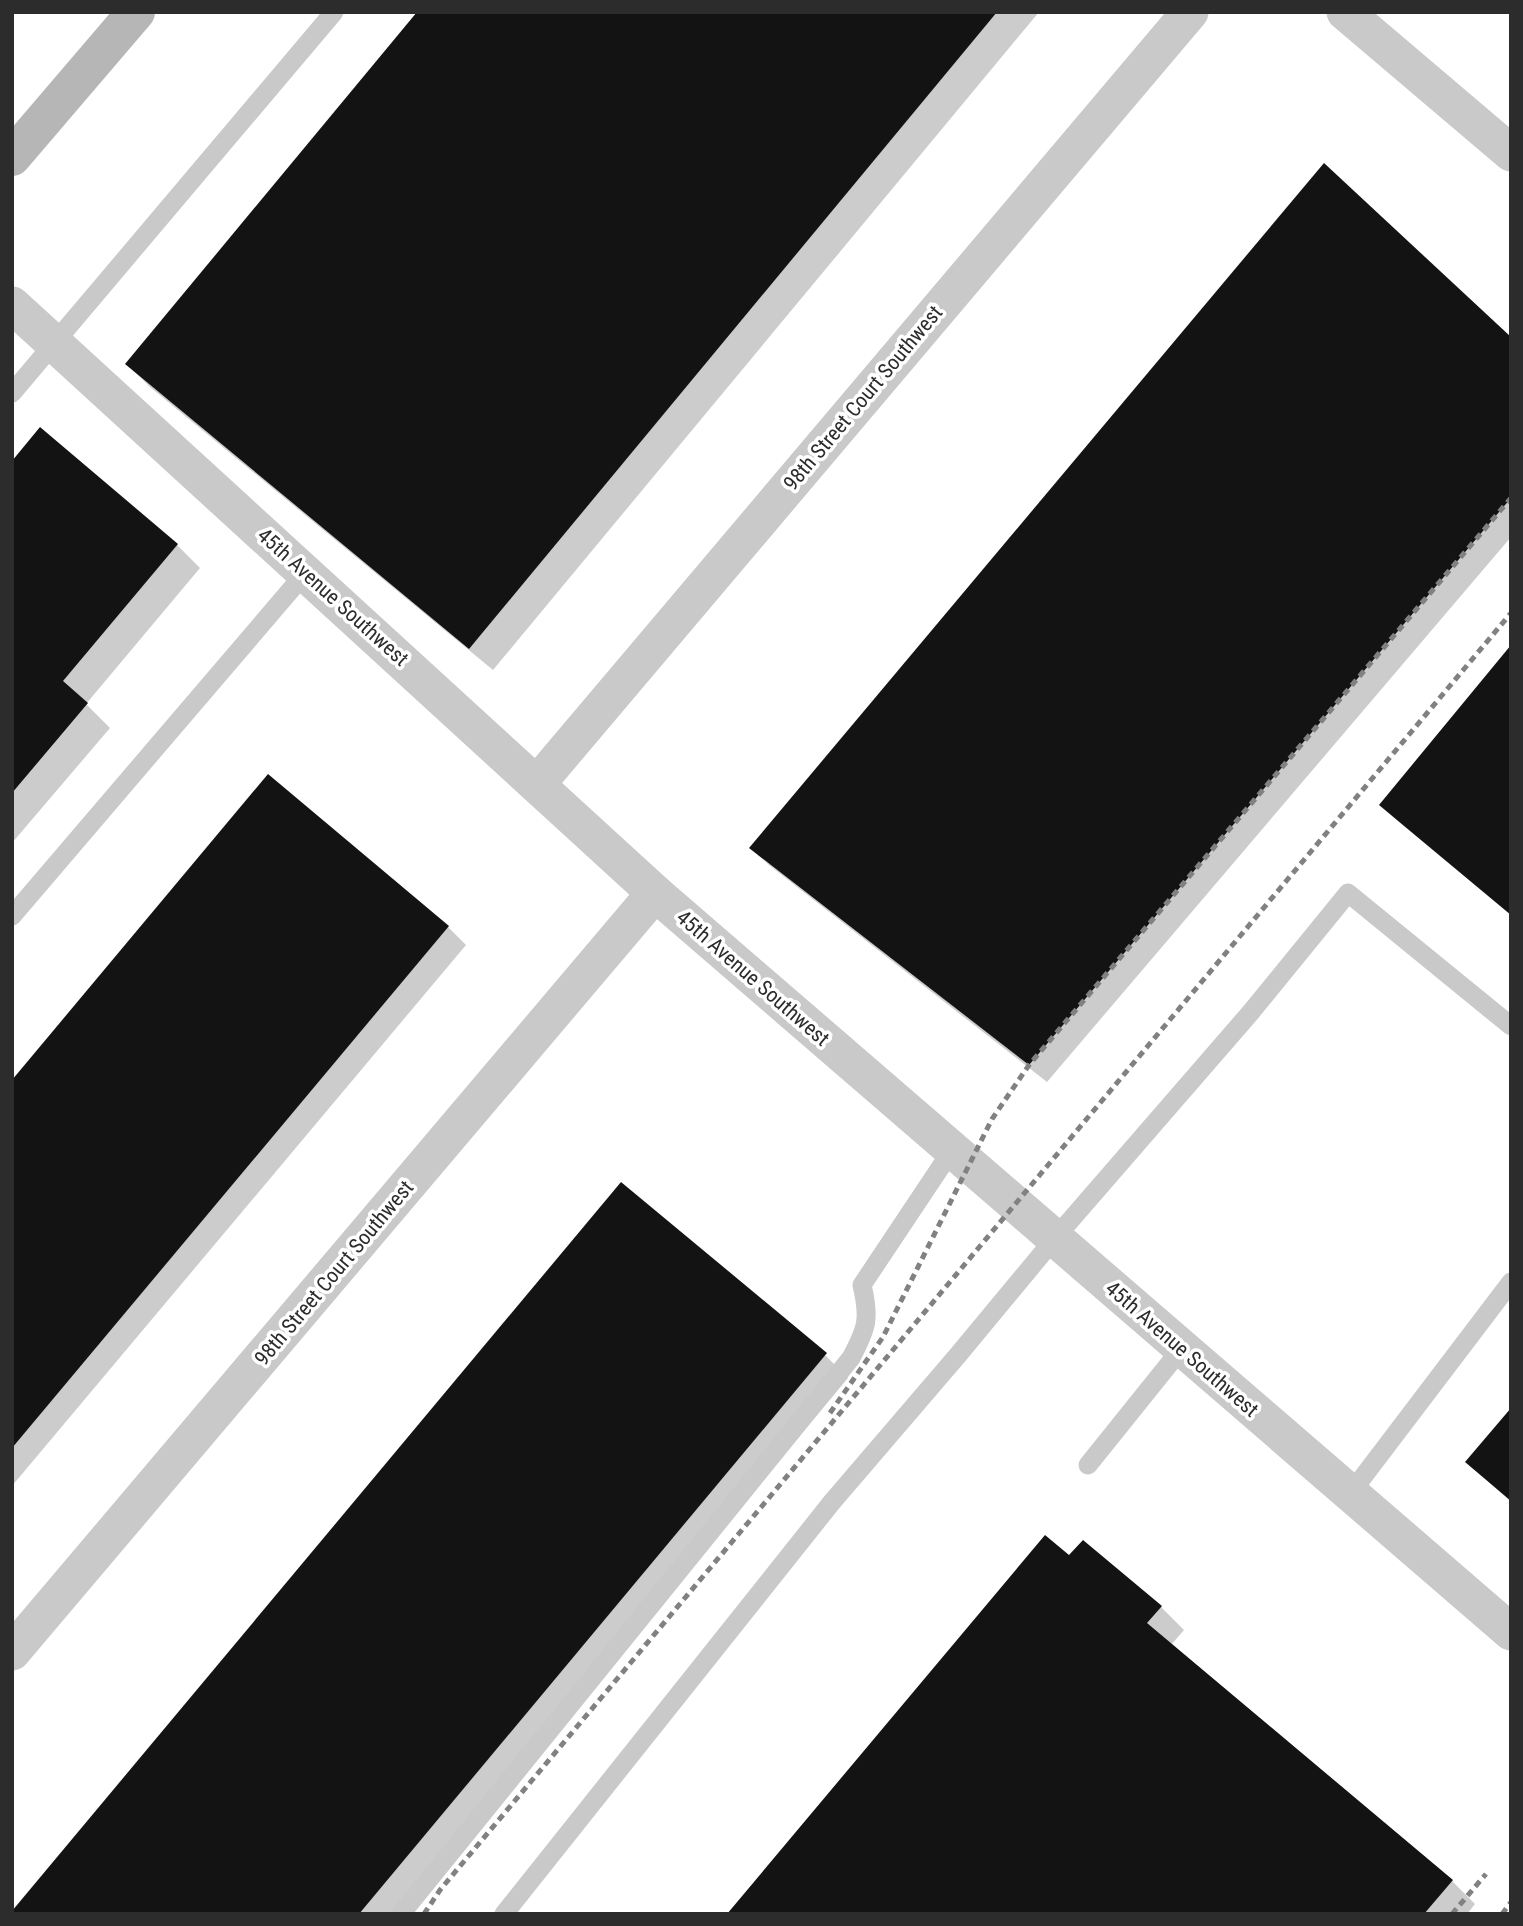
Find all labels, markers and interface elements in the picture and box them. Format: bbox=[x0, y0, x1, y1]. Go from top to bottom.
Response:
street label: 98th Street Court Southwest bbox=[779, 301, 947, 495]
street label: 45th Avenue Southwest bbox=[253, 523, 413, 671]
street label: 45th Avenue Southwest bbox=[672, 905, 834, 1051]
street label: 98th Street Court Southwest bbox=[250, 1176, 418, 1370]
street label: 45th Avenue Southwest bbox=[1101, 1276, 1263, 1422]

